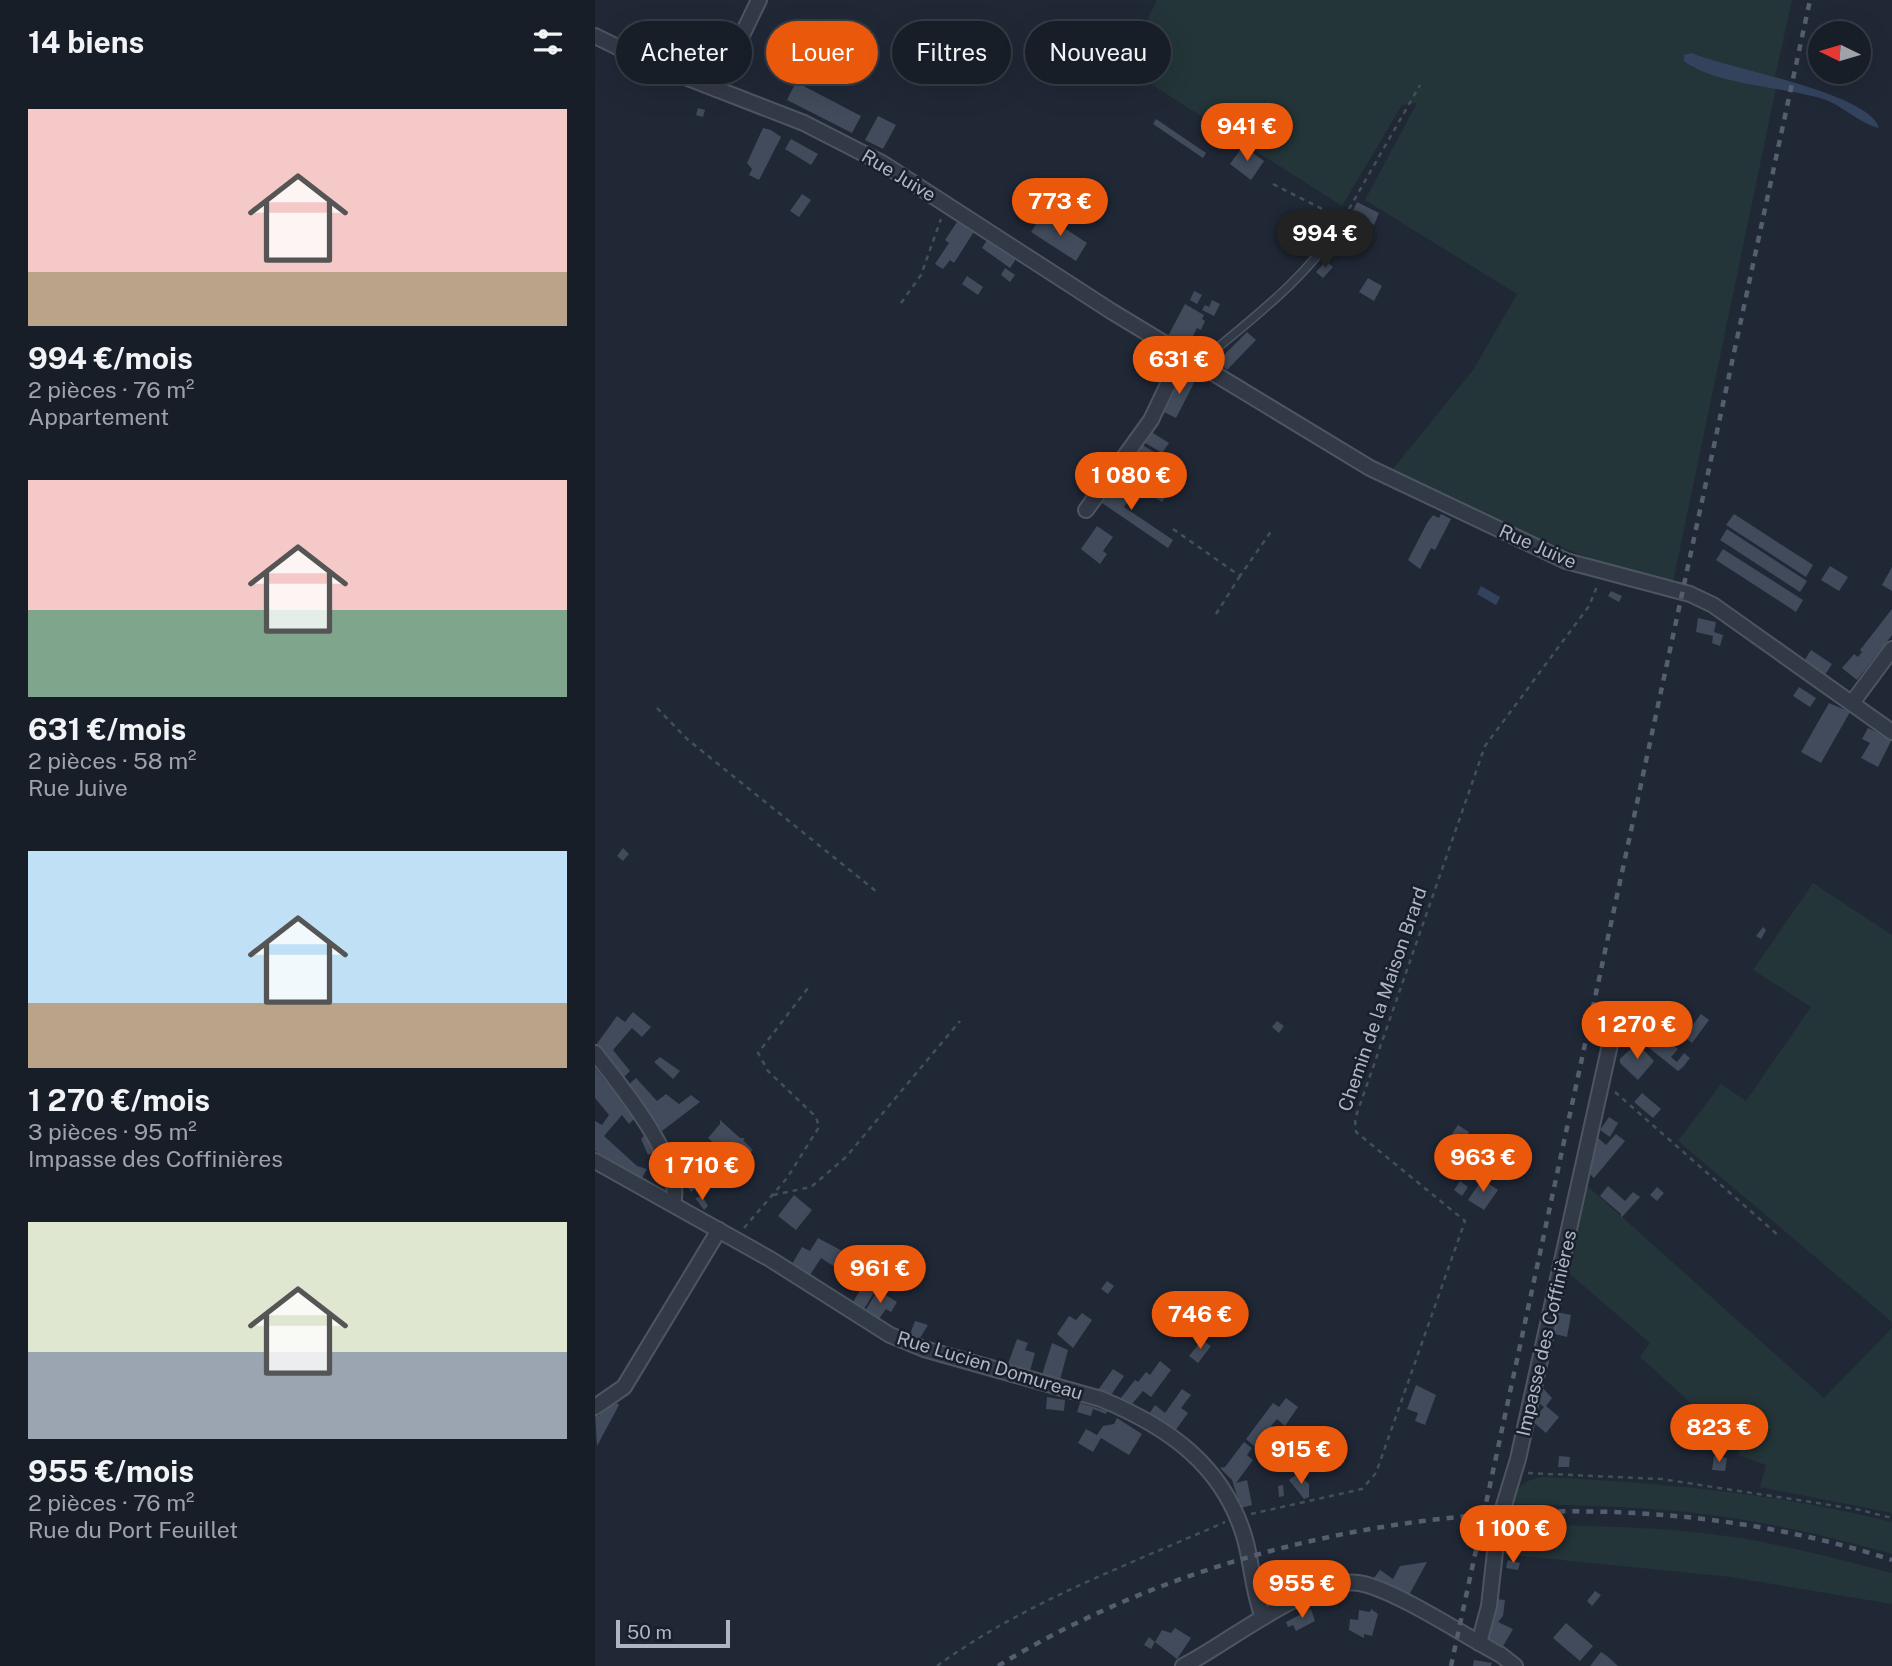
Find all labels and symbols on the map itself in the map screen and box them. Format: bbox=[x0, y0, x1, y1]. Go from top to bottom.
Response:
north arrow bbox=[1808, 21, 1871, 84]
pin: 941 € bbox=[1198, 104, 1296, 163]
street label: Rue Juive bbox=[858, 144, 940, 206]
pin: 773 € bbox=[1011, 178, 1109, 238]
pin: 994 € bbox=[1276, 210, 1374, 270]
pin: 631 € bbox=[1130, 336, 1228, 396]
pin: 1 080 € bbox=[1066, 452, 1196, 512]
street label: Rue Juive bbox=[1496, 519, 1580, 573]
street label: Chemin de la Maison Brard bbox=[1333, 884, 1431, 1114]
pin: 1 270 € bbox=[1572, 1002, 1702, 1061]
pin: 963 € bbox=[1434, 1134, 1532, 1194]
pin: 1 710 € bbox=[637, 1142, 767, 1202]
street label: Impasse des Coffinières bbox=[1512, 1228, 1580, 1438]
pin: 961 € bbox=[831, 1246, 929, 1305]
pin: 746 € bbox=[1151, 1292, 1249, 1351]
street label: Rue Lucien Domureau bbox=[894, 1326, 1086, 1404]
pin: 823 € bbox=[1670, 1404, 1768, 1464]
pin: 915 € bbox=[1252, 1426, 1350, 1486]
pin: 1 100 € bbox=[1448, 1506, 1578, 1565]
pin: 955 € bbox=[1253, 1560, 1351, 1620]
scale bar bbox=[616, 1617, 730, 1649]

